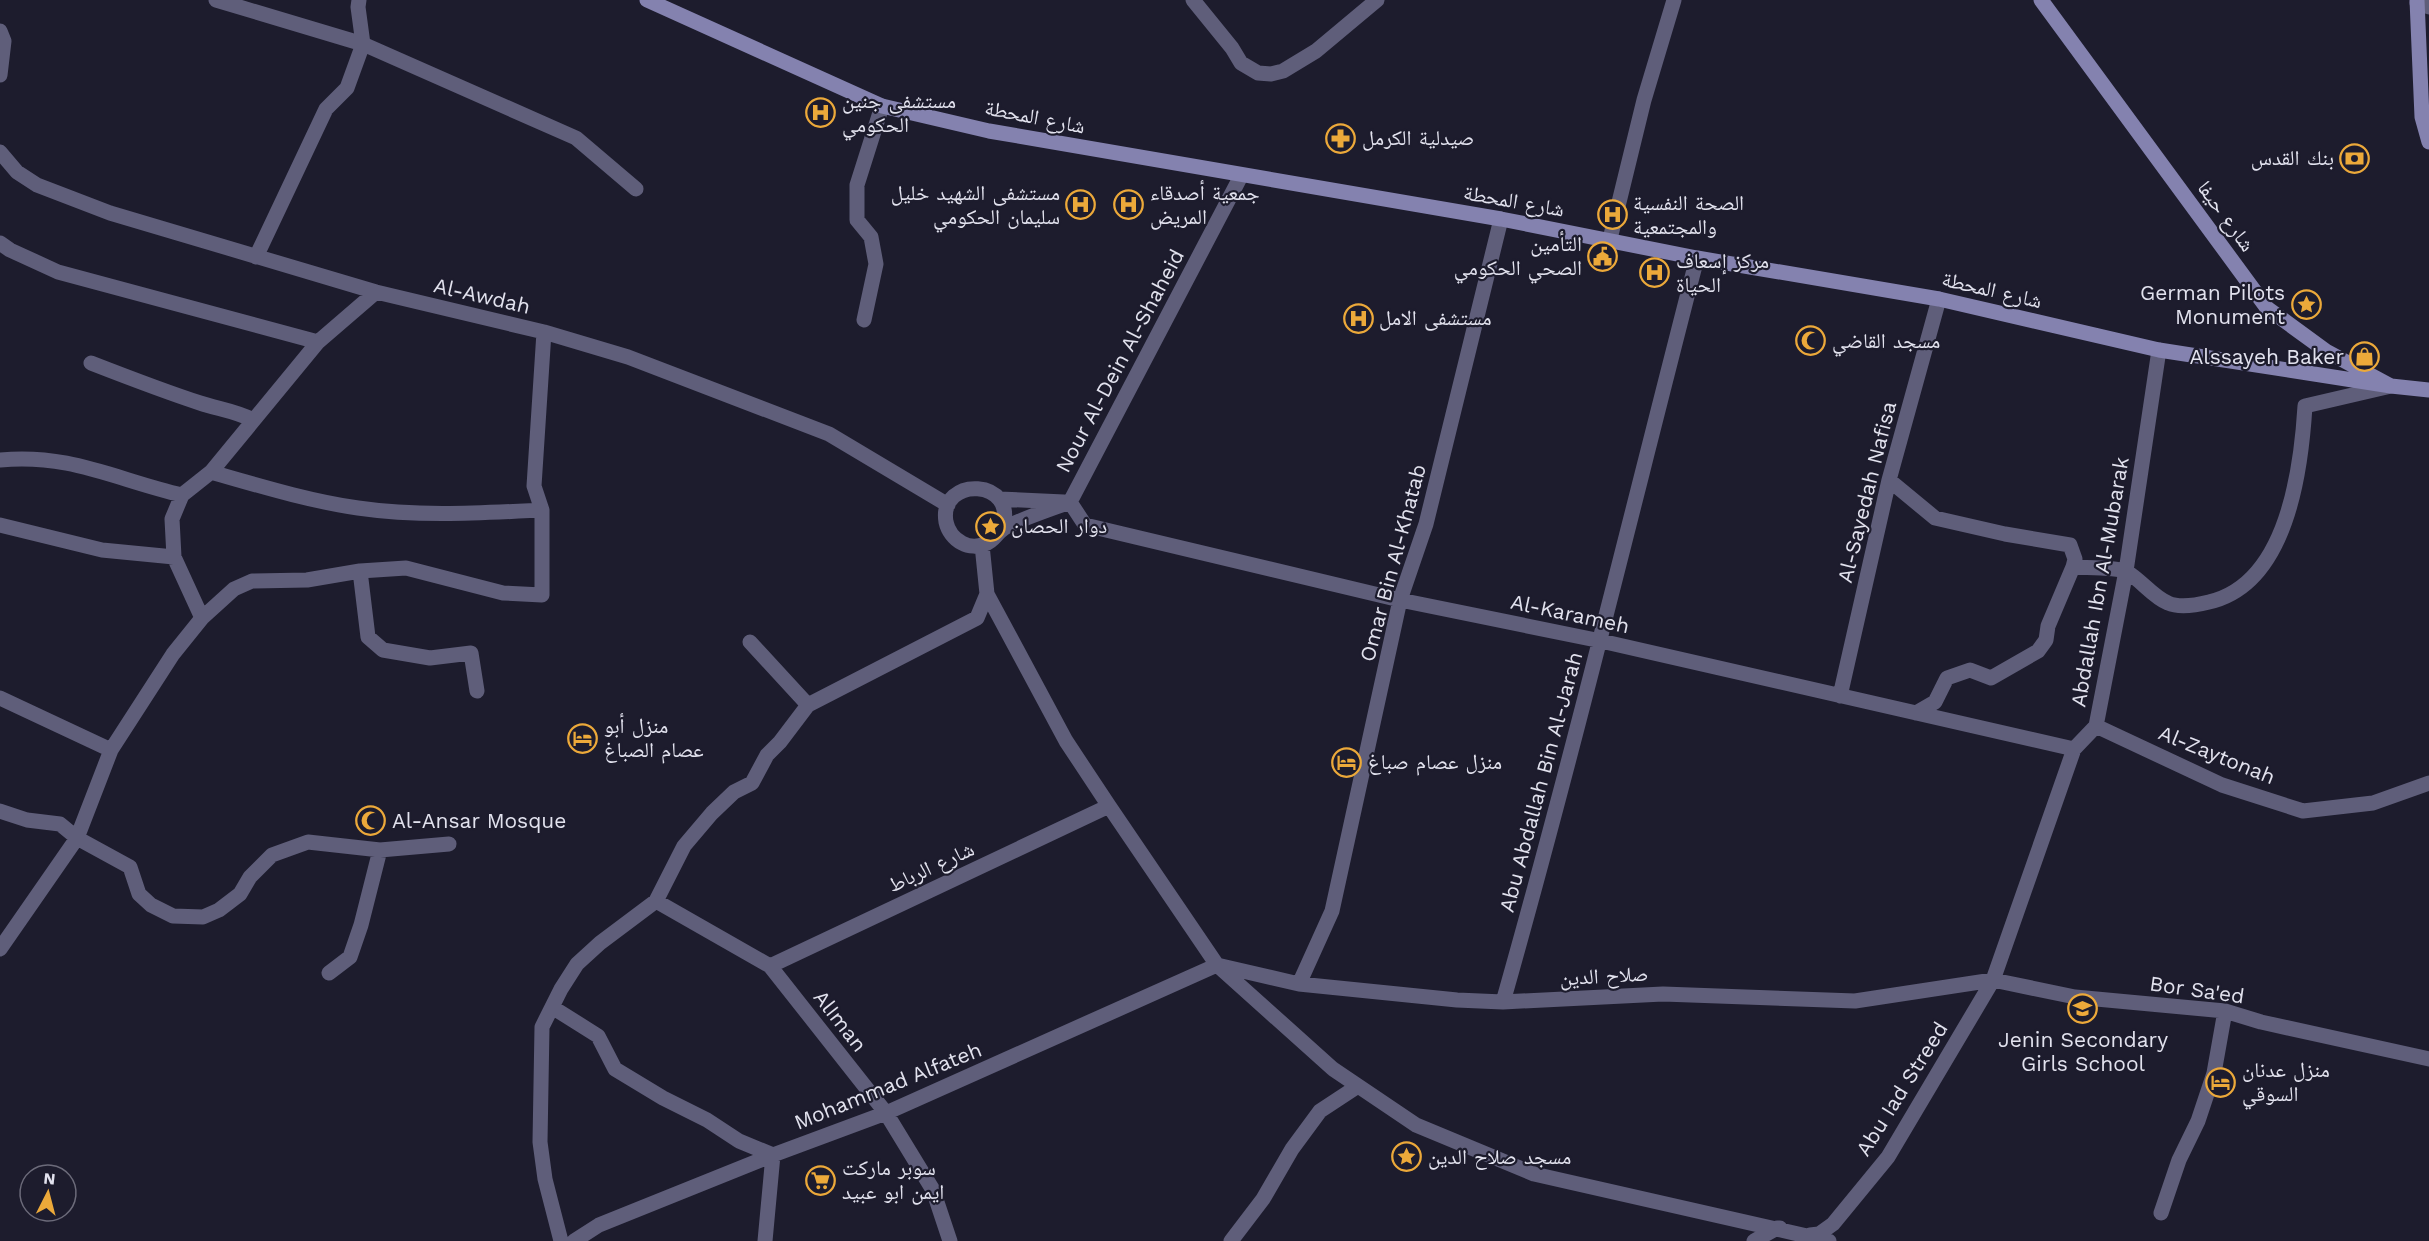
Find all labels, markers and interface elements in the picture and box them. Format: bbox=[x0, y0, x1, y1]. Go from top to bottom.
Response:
place label: مستشفى جنين الحكومي bbox=[842, 88, 956, 141]
street label: شارع المحطة bbox=[983, 95, 1087, 139]
hospital icon: مستشفى جنين الحكومي bbox=[805, 97, 837, 129]
pharmacy icon: صيدلية الكرمل bbox=[1325, 122, 1357, 154]
place label: صيدلية الكرمل bbox=[1362, 125, 1474, 151]
bank icon: بنك القدس bbox=[2339, 142, 2371, 174]
place label: بنك القدس bbox=[2251, 145, 2334, 171]
street label: شارع حيفا bbox=[2192, 175, 2260, 257]
street label: شارع المحطة bbox=[1462, 179, 1566, 223]
place label: مستشفى الشهيد خليل سليمان الحكومي bbox=[891, 180, 1060, 233]
place label: جمعية أصدقاء المريض bbox=[1150, 180, 1260, 230]
hospital icon: مستشفى الشهيد خليل سليمان الحكومي bbox=[1065, 189, 1097, 221]
hospital icon: جمعية أصدقاء المريض bbox=[1113, 189, 1145, 221]
place label: الصحة النفسية والمجتمعية bbox=[1633, 190, 1744, 239]
hospital icon: الصحة النفسية والمجتمعية bbox=[1596, 199, 1628, 231]
place label: التأمين الصحي الحكومي bbox=[1454, 231, 1582, 284]
public building icon: التأمين الصحي الحكومي bbox=[1587, 240, 1619, 272]
street label: Nour Al-Dein Al-Shaheid bbox=[1050, 245, 1189, 477]
place label: مركز إسعاف الحياة bbox=[1676, 248, 1769, 297]
hospital icon: مركز إسعاف الحياة bbox=[1639, 257, 1671, 289]
street label: شارع المحطة bbox=[1939, 266, 2045, 314]
street label: Al-Awdah bbox=[431, 272, 533, 319]
place label: German Pilots Monument bbox=[2140, 280, 2285, 329]
place icon: German Pilots Monument bbox=[2290, 289, 2322, 321]
hospital icon: مستشفى الامل bbox=[1342, 302, 1374, 334]
place label: مستشفى الامل bbox=[1379, 305, 1492, 331]
mosque icon: مسجد القاضي bbox=[1795, 325, 1827, 357]
place label: مسجد القاضي bbox=[1832, 328, 1940, 357]
shop icon: Alssayeh Baker bbox=[2349, 341, 2381, 373]
place label: Alssayeh Baker bbox=[2189, 344, 2344, 369]
street label: Al-Sayedah Nafisa bbox=[1832, 398, 1901, 585]
street label: Abdallah Ibn Al-Mubarak bbox=[2065, 455, 2134, 709]
street label: Omar Bin Al-Khatab bbox=[1354, 461, 1431, 664]
place icon: دوار الحصان bbox=[974, 510, 1006, 542]
place label: دوار الحصان bbox=[1011, 513, 1107, 538]
street label: Al-Karameh bbox=[1508, 589, 1632, 638]
street label: Abu Abdallah Bin Al-Jarah bbox=[1494, 649, 1587, 915]
place label: منزل أبو عصام الصباغ bbox=[604, 713, 704, 764]
street label: Al-Zaytonah bbox=[2155, 720, 2279, 789]
hotel icon: منزل أبو عصام الصباغ bbox=[567, 722, 599, 754]
hotel icon: منزل عصام صباغ bbox=[1331, 746, 1363, 778]
place label: منزل عصام صباغ bbox=[1368, 749, 1502, 776]
mosque icon: Al-Ansar Mosque bbox=[355, 805, 387, 837]
place label: Al-Ansar Mosque bbox=[392, 808, 566, 833]
street label: شارع الرباط bbox=[884, 836, 978, 898]
street label: صلاح الدين bbox=[1559, 961, 1649, 991]
street label: Bor Sa'ed bbox=[2148, 970, 2246, 1009]
street label: AlIman bbox=[809, 985, 872, 1056]
school or university icon: Jenin Secondary Girls School bbox=[2067, 993, 2099, 1025]
street label: Abu Iad Streed bbox=[1850, 1017, 1953, 1160]
place label: Jenin Secondary Girls School bbox=[1998, 1027, 2168, 1076]
street label: Mohammad Alfateh bbox=[790, 1036, 985, 1135]
place label: منزل عدنان السوقي bbox=[2242, 1057, 2330, 1110]
hotel icon: منزل عدنان السوقي bbox=[2205, 1066, 2237, 1098]
place icon: مسجد صلاح الدين bbox=[1391, 1141, 1423, 1173]
place label: مسجد صلاح الدين bbox=[1428, 1144, 1571, 1170]
place label: سوبر ماركت ايمن ابو عبيد bbox=[842, 1155, 944, 1205]
north arrow bbox=[18, 1163, 78, 1223]
supermarket icon: سوبر ماركت ايمن ابو عبيد bbox=[805, 1164, 837, 1196]
text: N bbox=[43, 1169, 56, 1189]

